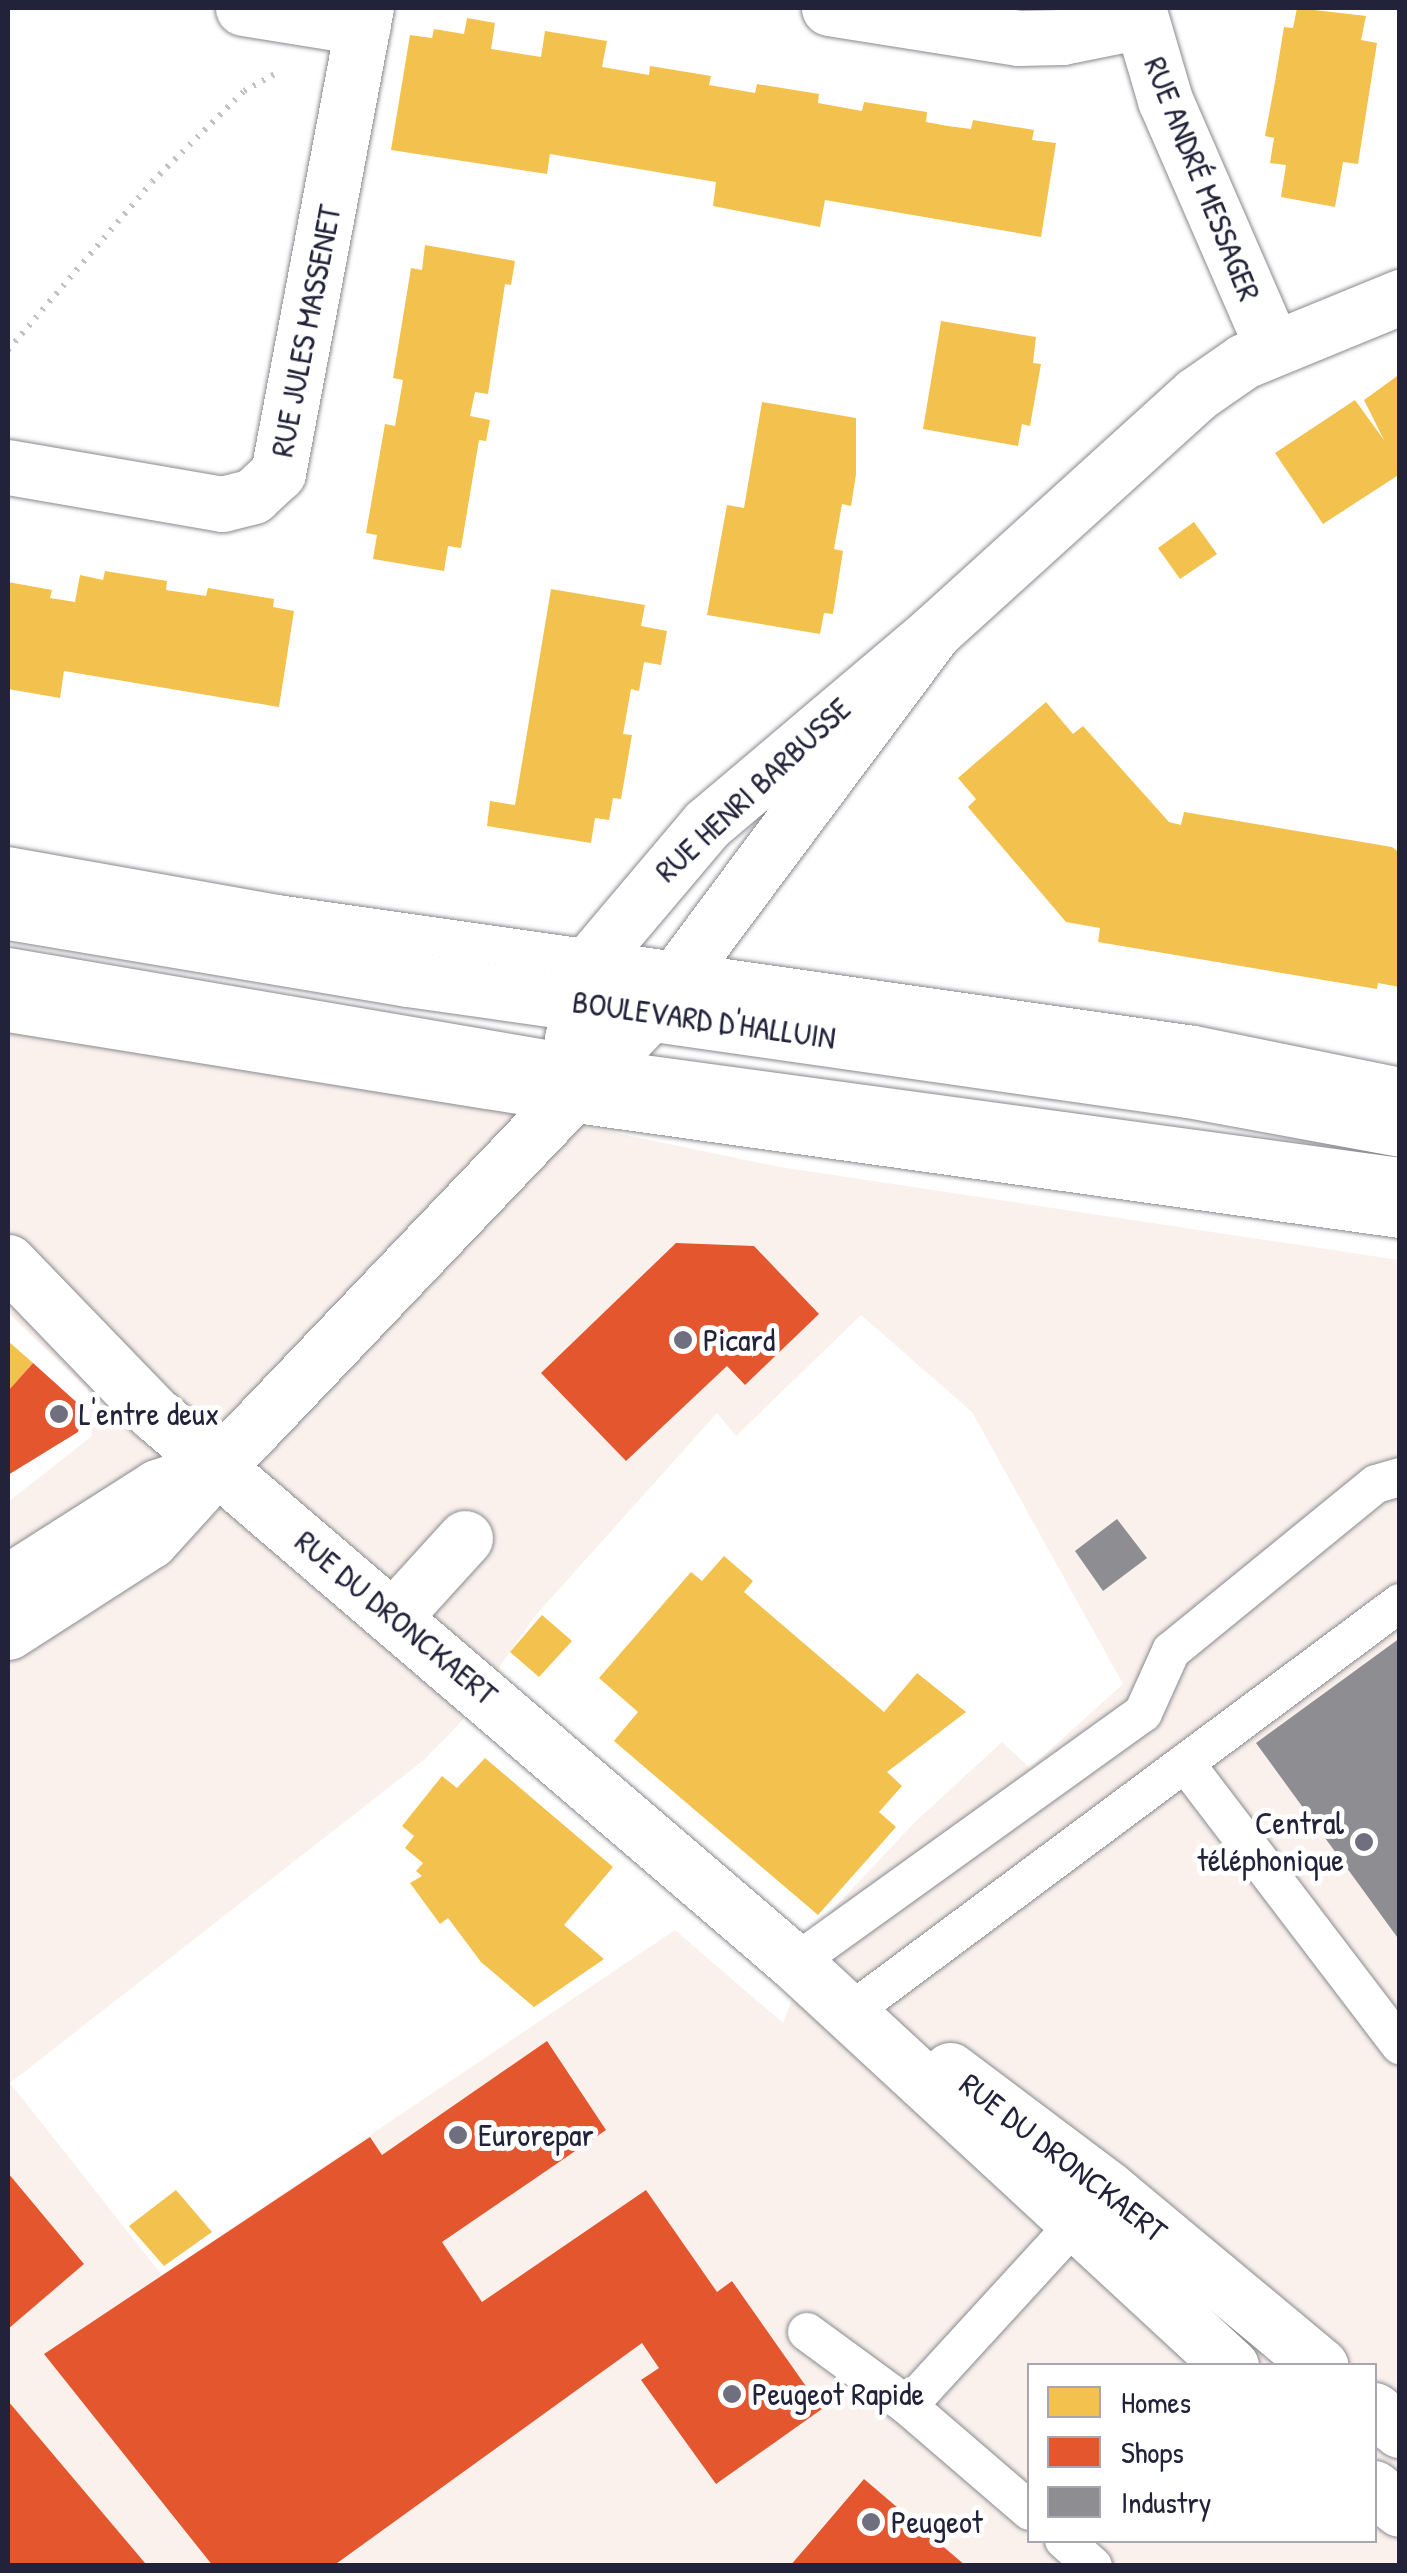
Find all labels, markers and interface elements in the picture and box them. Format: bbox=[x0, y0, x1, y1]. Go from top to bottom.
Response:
street label: RUE ANDRÉ MESSAGER bbox=[1136, 51, 1268, 307]
street label: RUE JULES MASSENET bbox=[263, 202, 349, 460]
street label: RUE HENRI BARBUSSE bbox=[647, 690, 859, 890]
street label: BOULEVARD D'HALLUIN bbox=[570, 983, 838, 1057]
place label: Picard bbox=[703, 1321, 775, 1359]
marker: Picard bbox=[672, 1329, 694, 1351]
place label: L'entre deux bbox=[79, 1395, 219, 1433]
marker: L'entre deux bbox=[48, 1403, 70, 1425]
street label: RUE DU DRONCKAERT bbox=[287, 1522, 505, 1714]
place label: Central téléphonique bbox=[1197, 1805, 1344, 1880]
marker: Central téléphonique bbox=[1353, 1831, 1375, 1853]
street label: RUE DU DRONCKAERT bbox=[952, 2065, 1174, 2251]
place label: Eurorepar bbox=[478, 2116, 594, 2154]
marker: Eurorepar bbox=[447, 2124, 469, 2146]
legend bbox=[1027, 2363, 1377, 2543]
place label: Peugeot Rapide bbox=[752, 2375, 924, 2413]
text: Homes bbox=[1121, 2382, 1191, 2422]
marker: Peugeot Rapide bbox=[721, 2383, 743, 2405]
text: Shops bbox=[1121, 2432, 1184, 2472]
text: Industry bbox=[1121, 2482, 1211, 2522]
place label: Peugeot bbox=[891, 2503, 983, 2541]
marker: Peugeot bbox=[860, 2511, 882, 2533]

